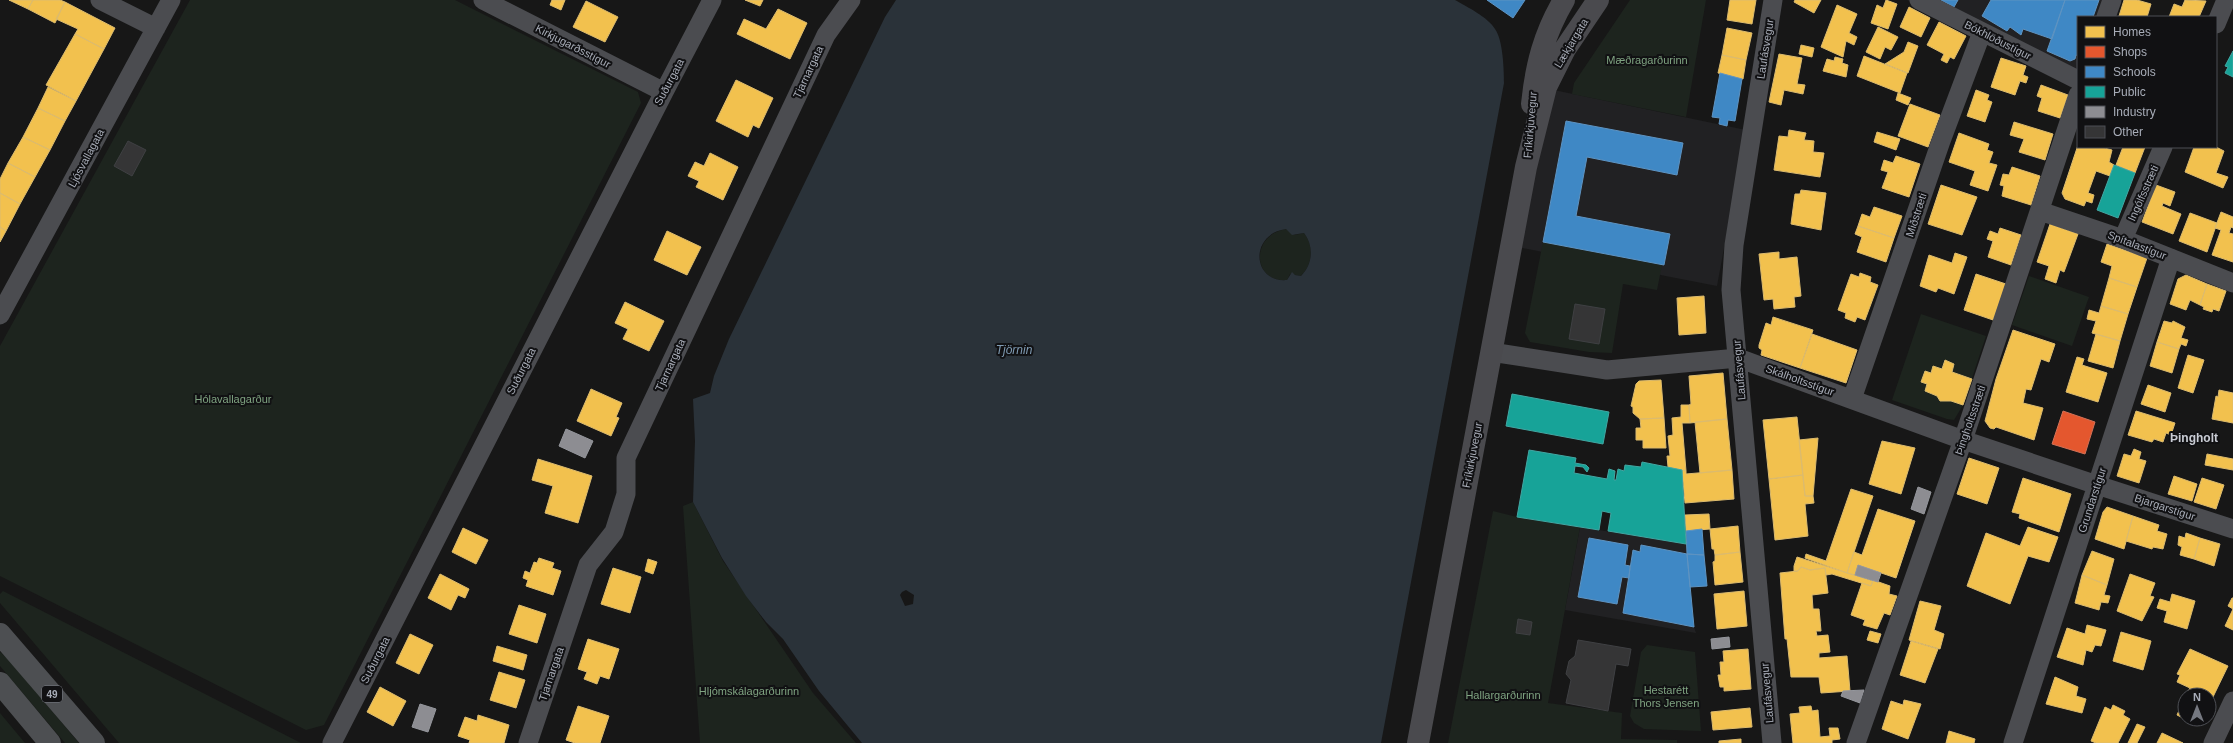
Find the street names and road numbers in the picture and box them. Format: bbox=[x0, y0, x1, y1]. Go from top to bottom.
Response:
street label: Lækjargata bbox=[1552, 16, 1591, 70]
street label: Laufásvegur bbox=[1754, 18, 1776, 80]
street label: Bókhlöðustígur bbox=[1963, 18, 2034, 62]
street label: Kirkjugarðsstígur bbox=[534, 22, 613, 70]
street label: Tjarnargata bbox=[791, 43, 826, 100]
street label: Suðurgata bbox=[652, 56, 687, 107]
street label: Fríkirkjuvegur bbox=[1521, 91, 1539, 159]
street label: Ljósvallagata bbox=[66, 126, 107, 189]
street label: Ingólfsstræti bbox=[2125, 163, 2161, 223]
street label: Miðstræti bbox=[1903, 192, 1929, 238]
street label: Spítalastígur bbox=[2106, 228, 2168, 262]
street label: Tjarnargata bbox=[653, 336, 688, 393]
street label: Laufásvegur bbox=[1730, 339, 1748, 401]
street label: Suðurgata bbox=[504, 345, 538, 396]
street label: Skálholtsstígur bbox=[1764, 362, 1836, 398]
street label: Þingholtsstræti bbox=[1952, 384, 1988, 456]
street label: Fríkirkjuvegur bbox=[1460, 421, 1484, 489]
street label: Grundarstígur bbox=[2076, 466, 2108, 534]
street label: Bjargarstígur bbox=[2133, 492, 2197, 523]
street label: Suðurgata bbox=[358, 634, 392, 685]
street label: Tjarnargata bbox=[536, 645, 566, 703]
street label: Laufásvegur bbox=[1758, 662, 1776, 724]
road number: 49 bbox=[42, 686, 62, 702]

